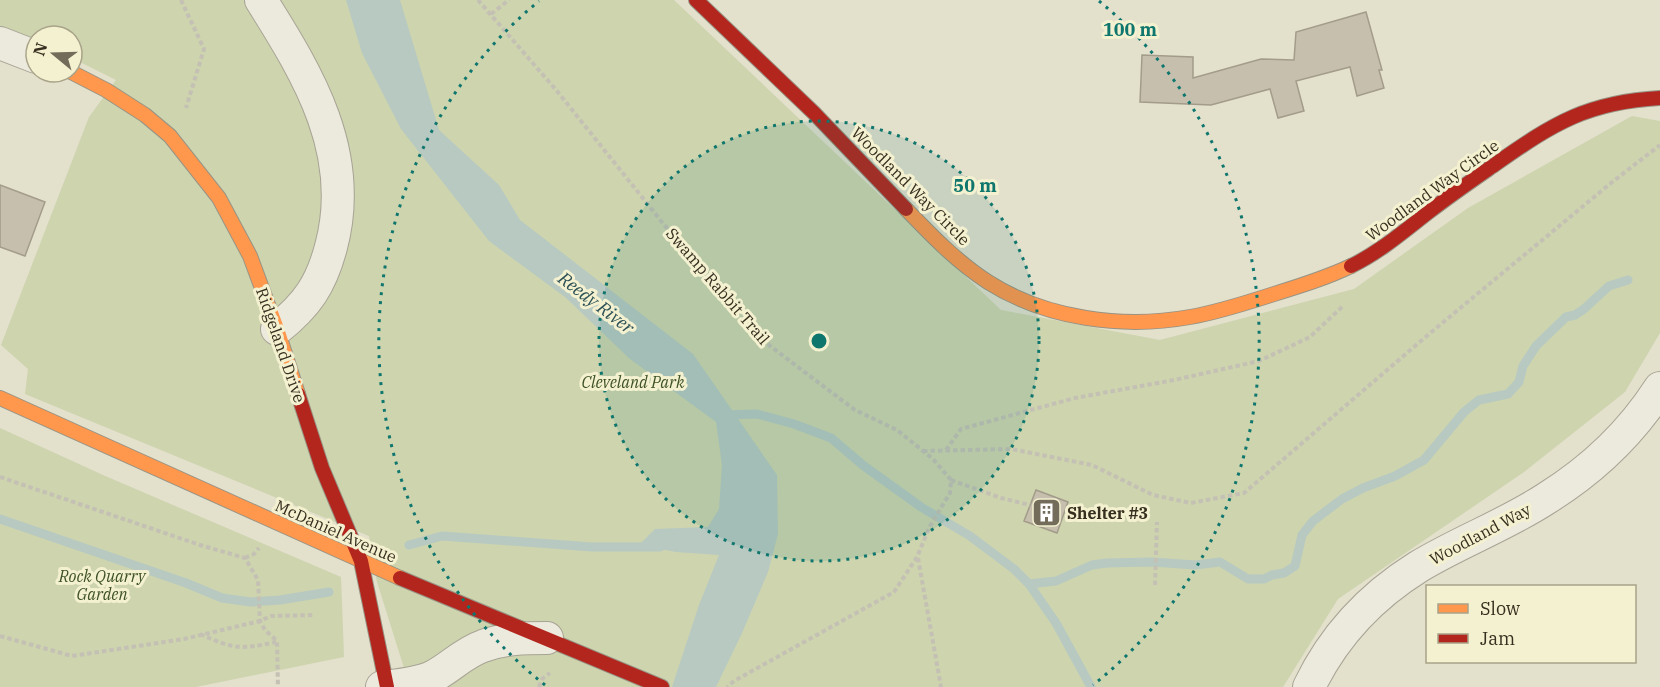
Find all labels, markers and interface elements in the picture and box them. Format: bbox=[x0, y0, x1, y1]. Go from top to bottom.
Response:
text: 100 m bbox=[1103, 18, 1158, 41]
north arrow bbox=[24, 24, 84, 84]
text: N bbox=[28, 40, 51, 58]
street label: Woodland Way Circle bbox=[848, 123, 974, 249]
street label: Woodland Way Circle bbox=[1362, 135, 1502, 245]
text: 50 m bbox=[953, 174, 997, 197]
street label: Swamp Rabbit Trail bbox=[662, 224, 774, 349]
water label: Reedy River bbox=[553, 266, 640, 339]
street label: Ridgeland Drive bbox=[252, 285, 310, 405]
centre of rings bbox=[809, 331, 829, 351]
park label: Cleveland Park bbox=[581, 372, 685, 392]
street label: McDaniel Avenue bbox=[272, 495, 400, 567]
building icon: Shelter #3 bbox=[1030, 497, 1062, 529]
street label: Woodland Way bbox=[1426, 499, 1534, 569]
place label: Shelter #3 bbox=[1067, 503, 1148, 523]
park label: Rock Quarry Garden bbox=[58, 566, 147, 604]
legend bbox=[1426, 585, 1636, 663]
text: Slow bbox=[1480, 597, 1520, 620]
text: Jam bbox=[1480, 627, 1515, 650]

